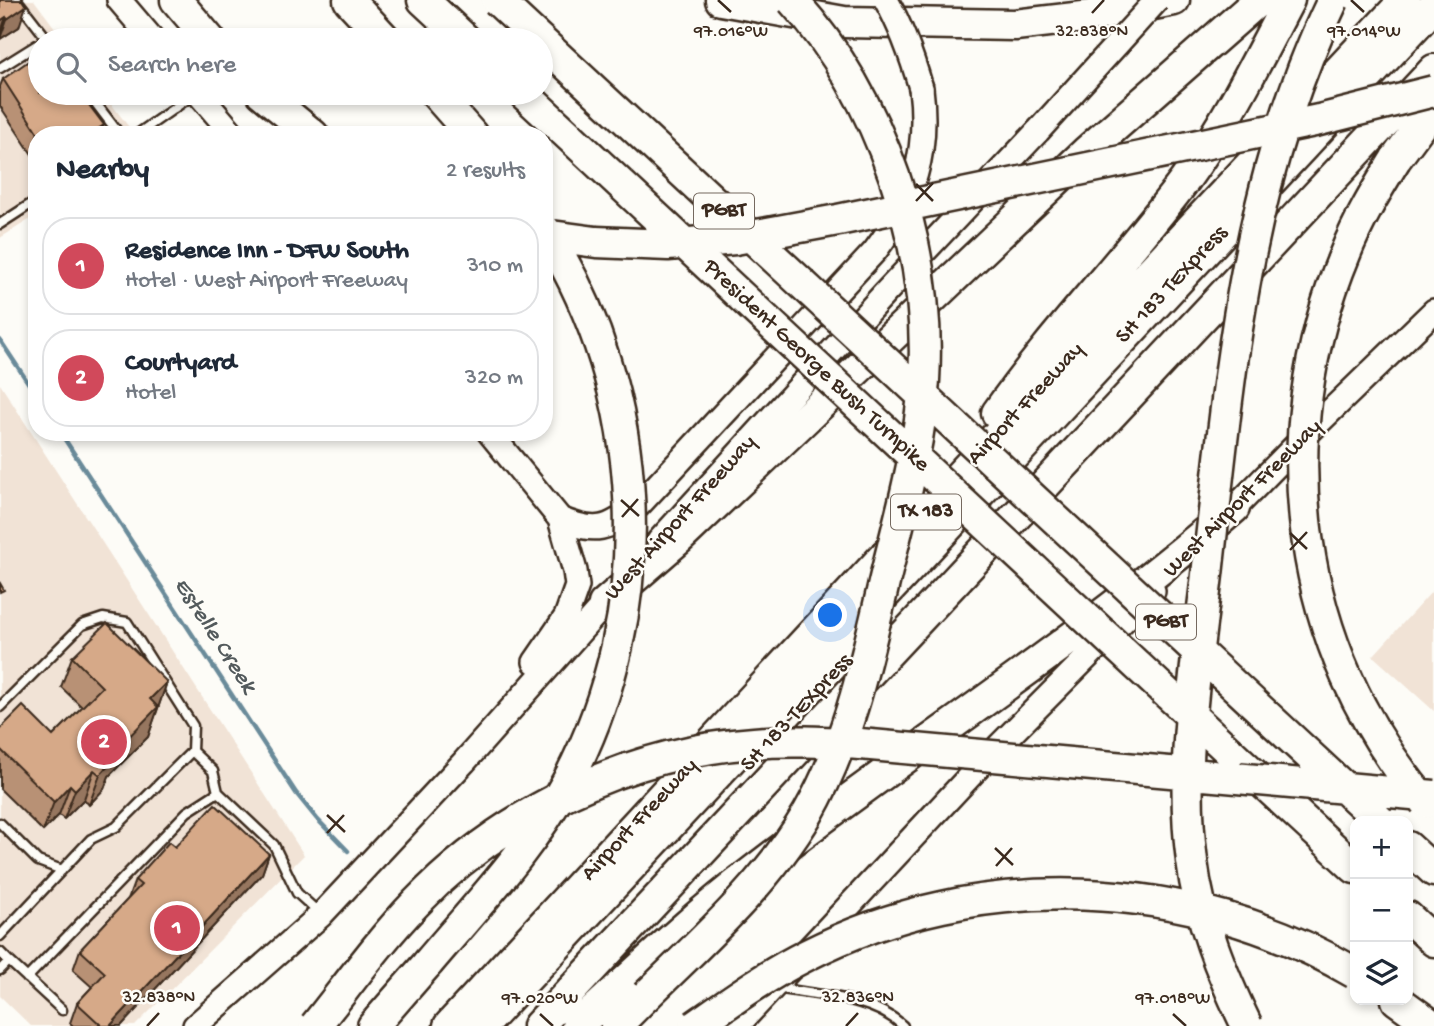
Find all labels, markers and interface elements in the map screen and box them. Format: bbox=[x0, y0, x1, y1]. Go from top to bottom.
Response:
text: 97.016°W bbox=[693, 22, 768, 43]
text: 32.838°N bbox=[1055, 22, 1128, 43]
text: 97.014°W bbox=[1326, 22, 1401, 43]
search box bbox=[28, 28, 553, 105]
icon: search bbox=[52, 48, 90, 86]
text: Search here bbox=[108, 51, 236, 82]
text: Nearby bbox=[56, 154, 149, 189]
text: 2 results bbox=[446, 158, 525, 185]
road number: PGBT bbox=[694, 194, 754, 228]
street label: SH 183 TEXpress bbox=[1110, 220, 1234, 350]
text: Residence Inn - DFW South bbox=[125, 237, 409, 268]
text: 1 bbox=[76, 253, 86, 280]
text: 310 m bbox=[467, 253, 523, 280]
street label: President George Bush Turnpike bbox=[696, 253, 936, 479]
text: Hotel · West Airport Freeway bbox=[125, 268, 408, 295]
street label: Airport Freeway bbox=[962, 337, 1090, 471]
text: Courtyard bbox=[125, 349, 236, 380]
text: 2 bbox=[75, 365, 87, 392]
text: 320 m bbox=[465, 365, 523, 392]
text: Hotel bbox=[125, 380, 176, 407]
street label: West Airport Freeway bbox=[1158, 414, 1328, 584]
street label: West Airport Freeway bbox=[600, 430, 762, 606]
road number: TX 183 bbox=[891, 494, 961, 530]
water label: Estelle Creek bbox=[166, 573, 263, 701]
your location bbox=[813, 598, 847, 632]
road number: PGBT bbox=[1136, 604, 1196, 640]
street label: SH 183 TEXpress bbox=[735, 648, 859, 778]
pin: 2 bbox=[81, 716, 127, 768]
street label: Airport Freeway bbox=[576, 753, 704, 887]
map controls bbox=[1350, 816, 1413, 1005]
button: + bbox=[1350, 816, 1413, 879]
button: − bbox=[1350, 879, 1413, 942]
pin: 1 bbox=[154, 902, 200, 954]
button: layers bbox=[1350, 942, 1413, 1005]
text: 32.838°N bbox=[122, 988, 195, 1009]
text: 32.836°N bbox=[821, 988, 894, 1009]
text: 97.020°W bbox=[501, 989, 578, 1010]
text: 97.018°W bbox=[1135, 989, 1210, 1010]

